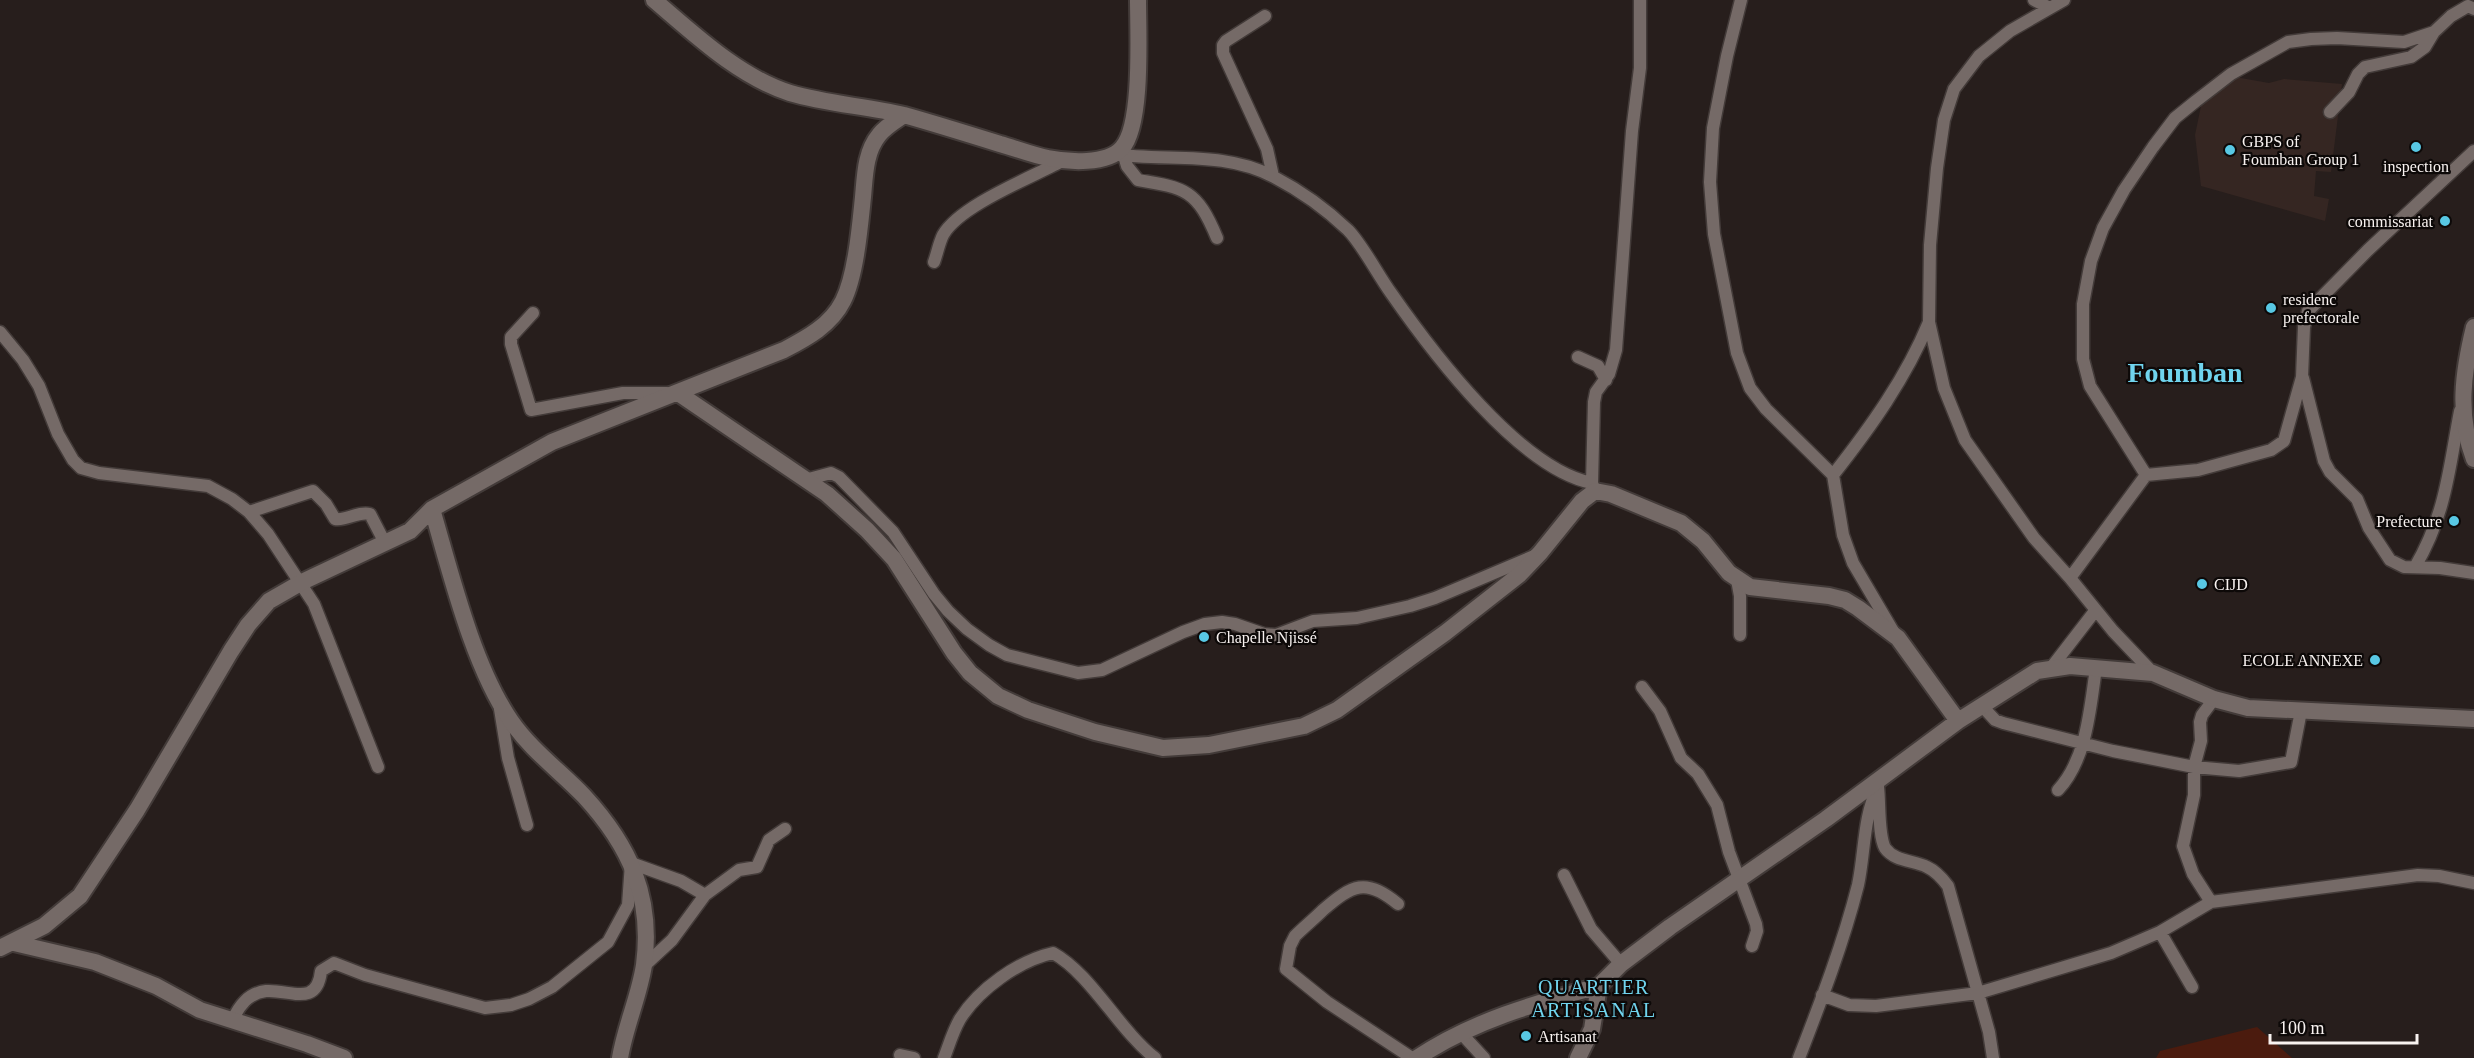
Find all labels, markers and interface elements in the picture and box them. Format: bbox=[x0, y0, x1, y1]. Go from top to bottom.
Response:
place label: GBPS of Foumban Group 1 bbox=[2242, 133, 2359, 169]
marker: inspection bbox=[2409, 140, 2423, 154]
marker: GBPS of Foumban Group 1 bbox=[2223, 143, 2237, 157]
place label: inspection bbox=[2383, 158, 2449, 176]
place label: commissariat bbox=[2348, 213, 2434, 230]
marker: commissariat bbox=[2438, 214, 2452, 228]
place label: residenc prefectorale bbox=[2283, 291, 2359, 327]
marker: residenc prefectorale bbox=[2264, 301, 2278, 315]
district label: Foumban bbox=[2127, 357, 2243, 388]
place label: Prefecture bbox=[2376, 513, 2442, 530]
marker: Prefecture bbox=[2447, 514, 2461, 528]
place label: CIJD bbox=[2214, 576, 2248, 593]
marker: CIJD bbox=[2195, 577, 2209, 591]
place label: Chapelle Njissé bbox=[1216, 629, 1317, 647]
marker: Chapelle Njissé bbox=[1197, 630, 1211, 644]
place label: ECOLE ANNEXE bbox=[2243, 652, 2363, 669]
marker: ECOLE ANNEXE bbox=[2368, 653, 2382, 667]
district label: QUARTIER ARTISANAL bbox=[1531, 976, 1657, 1021]
scale bar bbox=[2270, 1007, 2417, 1045]
text: 100 m bbox=[2279, 1018, 2325, 1038]
place label: Artisanat bbox=[1538, 1028, 1597, 1045]
marker: Artisanat bbox=[1519, 1029, 1533, 1043]

